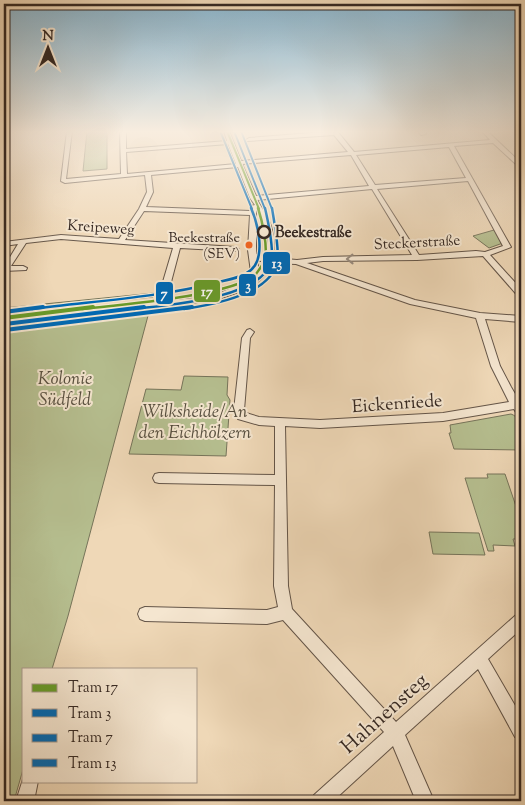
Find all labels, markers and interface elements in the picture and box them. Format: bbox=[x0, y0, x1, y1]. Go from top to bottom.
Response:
north arrow bbox=[22, 22, 72, 72]
text: N bbox=[42, 27, 54, 47]
street label: Kreipeweg bbox=[66, 216, 135, 241]
place label: Beekestraße bbox=[275, 223, 352, 244]
marker: Beekestraße bbox=[257, 225, 271, 239]
place label: Beekestraße (SEV) bbox=[168, 229, 240, 265]
street label: Steckerstraße bbox=[373, 231, 461, 256]
marker: Beekestraße (SEV) bbox=[244, 240, 254, 250]
line badge: 13 bbox=[262, 251, 291, 275]
one-way arrow bbox=[346, 253, 354, 264]
text: 13 bbox=[272, 255, 283, 275]
line badge: 3 bbox=[238, 273, 257, 297]
text: 3 bbox=[245, 277, 251, 297]
line badge: 17 bbox=[193, 279, 221, 303]
line badge: 7 bbox=[155, 281, 174, 305]
text: 17 bbox=[201, 283, 214, 303]
text: 7 bbox=[160, 285, 168, 305]
park label: Kolonie Südfeld bbox=[38, 367, 92, 414]
street label: Eickenriede bbox=[351, 389, 443, 421]
park label: Wilksheide/An den Eichhölzern bbox=[139, 400, 252, 447]
street label: Hahnensteg bbox=[335, 667, 436, 762]
legend bbox=[22, 668, 198, 782]
text: Tram 17 bbox=[68, 678, 118, 699]
text: Tram 3 bbox=[68, 704, 111, 725]
text: Tram 7 bbox=[68, 728, 113, 749]
text: Tram 13 bbox=[68, 754, 117, 775]

